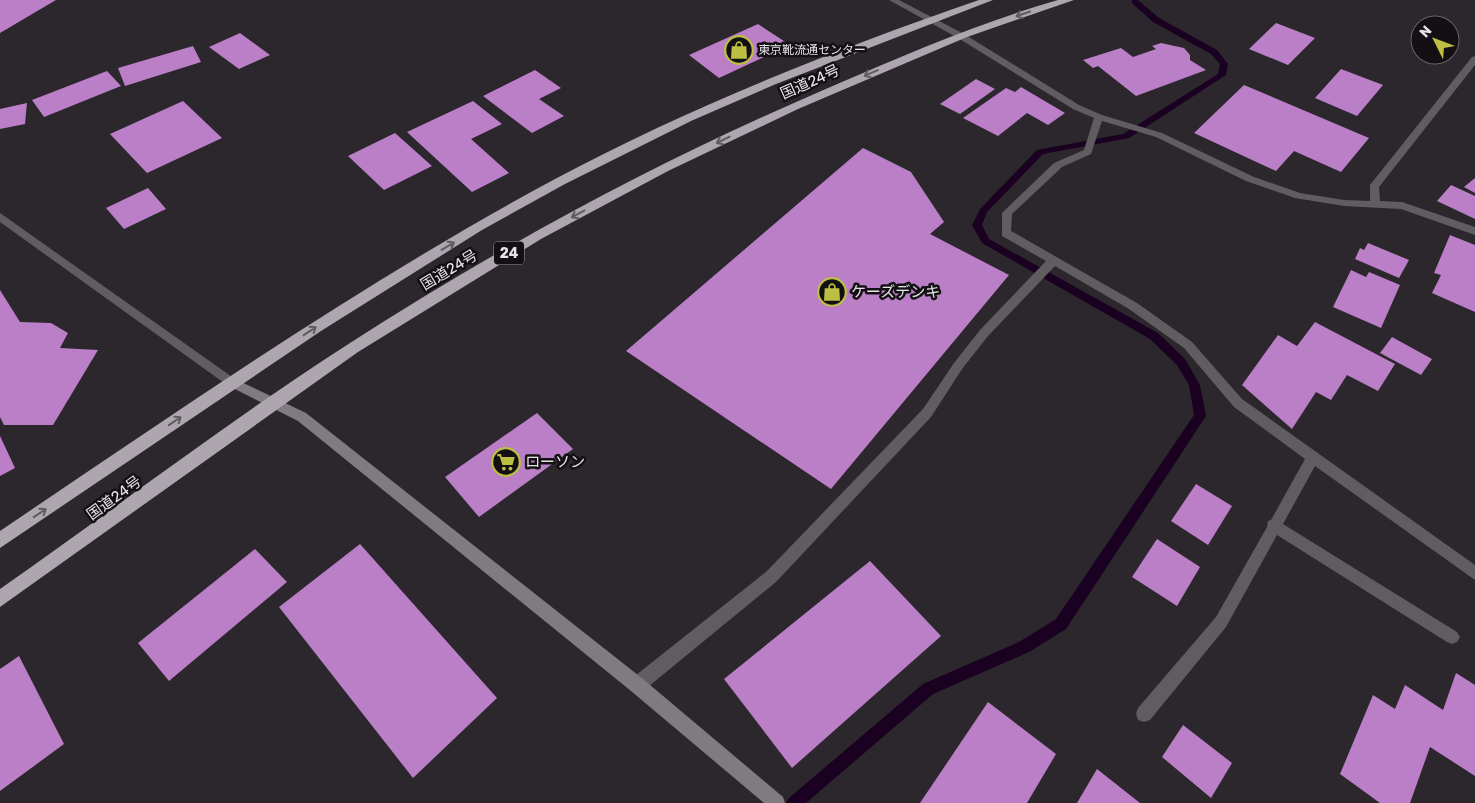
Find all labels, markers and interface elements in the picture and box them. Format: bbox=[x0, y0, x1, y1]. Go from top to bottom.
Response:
one-way arrow bbox=[1015, 10, 1031, 19]
north arrow bbox=[1410, 15, 1460, 65]
text: N bbox=[1416, 22, 1435, 41]
shop icon: 東京靴流通センター bbox=[724, 35, 754, 65]
place label: 東京靴流通センター bbox=[758, 43, 866, 57]
street label: 国道24号 bbox=[778, 61, 842, 103]
one-way arrow bbox=[864, 69, 879, 79]
one-way arrow bbox=[716, 136, 731, 145]
one-way arrow bbox=[571, 209, 586, 219]
one-way arrow bbox=[441, 241, 455, 251]
road number: 24 bbox=[494, 242, 524, 264]
street label: 国道24号 bbox=[417, 246, 481, 294]
shop icon: ケーズデンキ bbox=[817, 277, 847, 307]
place label: ケーズデンキ bbox=[851, 283, 940, 301]
one-way arrow bbox=[302, 326, 316, 336]
one-way arrow bbox=[167, 416, 181, 426]
supermarket icon: ローソン bbox=[491, 447, 521, 477]
place label: ローソン bbox=[525, 453, 585, 471]
street label: 国道24号 bbox=[83, 472, 145, 524]
one-way arrow bbox=[33, 508, 47, 518]

